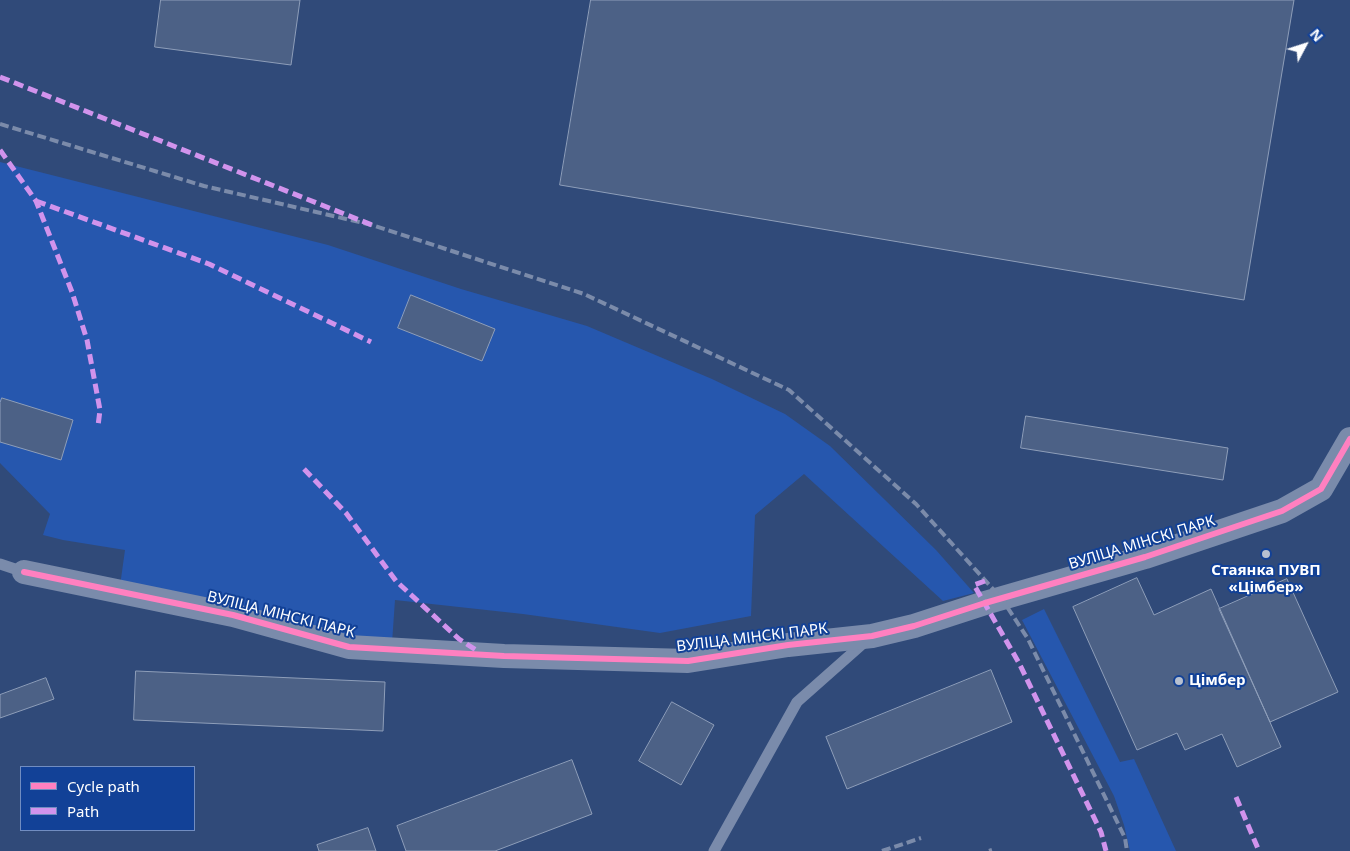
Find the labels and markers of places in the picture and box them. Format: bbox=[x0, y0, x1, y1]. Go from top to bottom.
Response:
marker: Стаянка ПУВП «Цімбер» bbox=[1260, 548, 1272, 560]
place label: Стаянка ПУВП «Цімбер» bbox=[1211, 562, 1321, 597]
place label: Цімбер bbox=[1189, 672, 1245, 690]
marker: Цімбер bbox=[1173, 675, 1185, 687]

